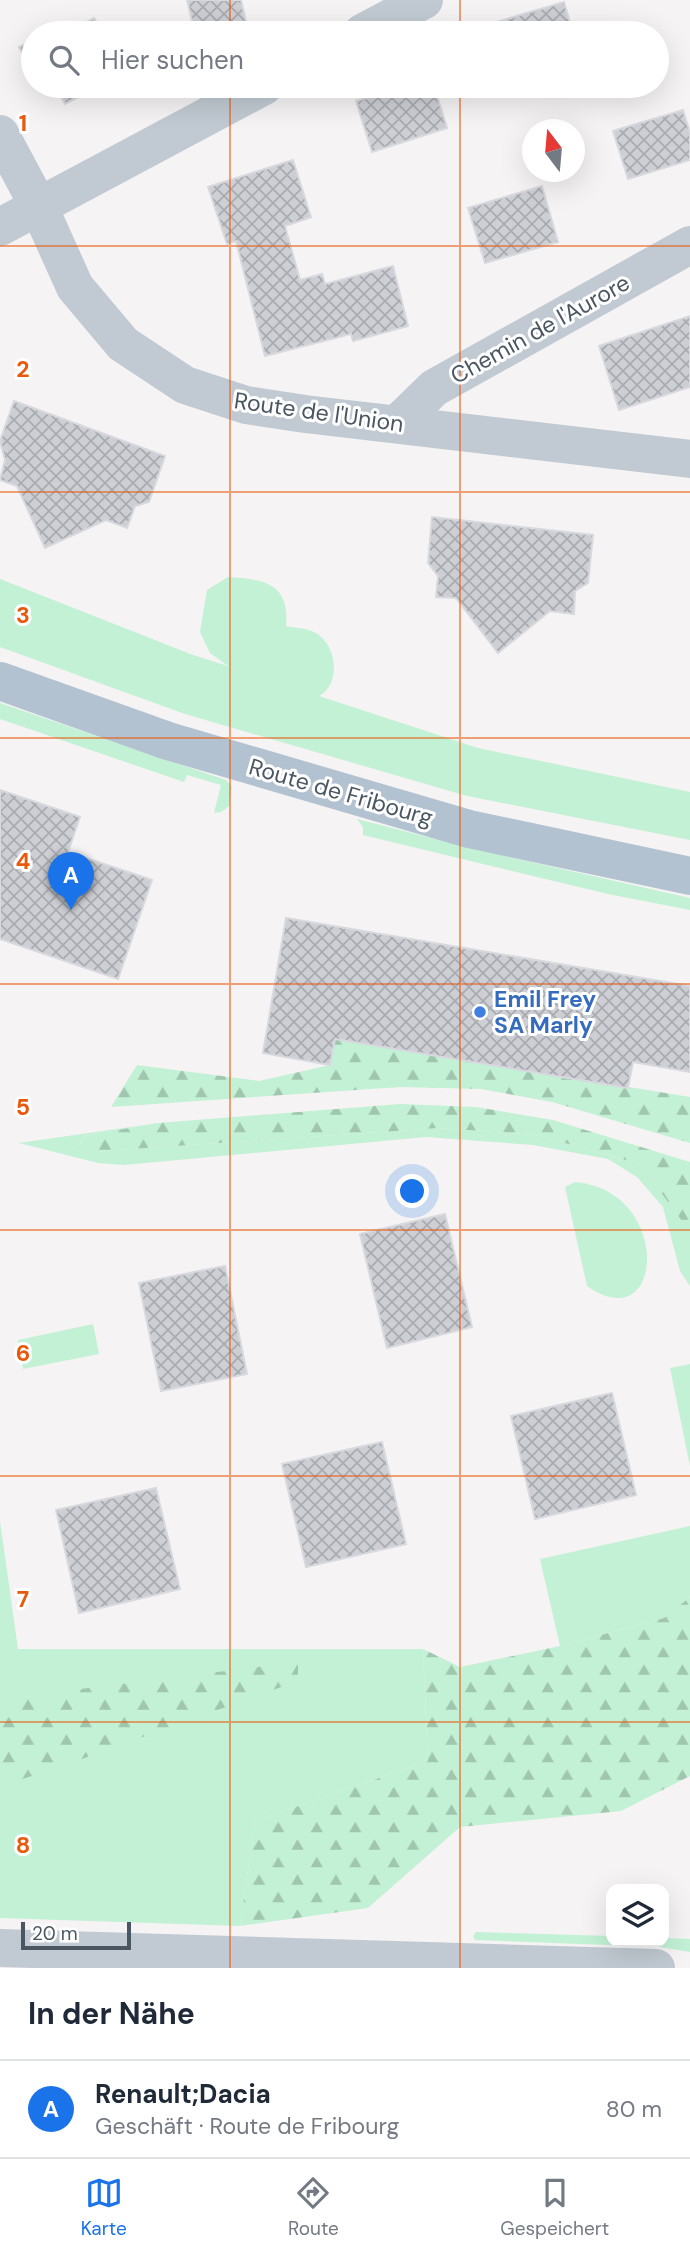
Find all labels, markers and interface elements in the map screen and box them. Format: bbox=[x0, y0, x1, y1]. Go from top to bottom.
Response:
search box bbox=[21, 21, 669, 98]
icon: search bbox=[45, 41, 83, 79]
text: Hier suchen bbox=[101, 43, 244, 77]
text: 1 bbox=[19, 108, 27, 138]
north arrow bbox=[522, 119, 585, 182]
street label: Chemin de l'Aurore bbox=[445, 267, 635, 391]
text: 2 bbox=[16, 354, 30, 384]
street label: Route de l'Union bbox=[232, 385, 406, 439]
text: 3 bbox=[16, 600, 30, 630]
street label: Route de Fribourg bbox=[246, 751, 437, 833]
text: 4 bbox=[16, 846, 31, 876]
pin: A bbox=[48, 852, 94, 910]
place label: Emil Frey SA Marly bbox=[494, 984, 596, 1040]
marker: Emil Frey SA Marly bbox=[472, 1004, 488, 1020]
text: 5 bbox=[16, 1092, 30, 1122]
your location bbox=[395, 1174, 429, 1208]
text: 6 bbox=[16, 1338, 30, 1368]
text: 7 bbox=[17, 1584, 29, 1614]
text: 8 bbox=[16, 1830, 30, 1860]
map controls bbox=[606, 1884, 669, 1947]
button: layers bbox=[606, 1884, 669, 1947]
scale bar bbox=[21, 1919, 131, 1951]
text: 20 m bbox=[32, 1921, 78, 1946]
text: In der Nähe bbox=[28, 1994, 195, 2033]
text: Renault;Dacia bbox=[95, 2077, 271, 2111]
text: A bbox=[43, 2094, 59, 2124]
text: 80 m bbox=[606, 2094, 662, 2124]
text: Geschäft · Route de Fribourg bbox=[95, 2111, 399, 2141]
tab: Karte bbox=[81, 2174, 127, 2241]
tab: Route bbox=[288, 2174, 339, 2241]
tab: Gespeichert bbox=[500, 2174, 609, 2241]

